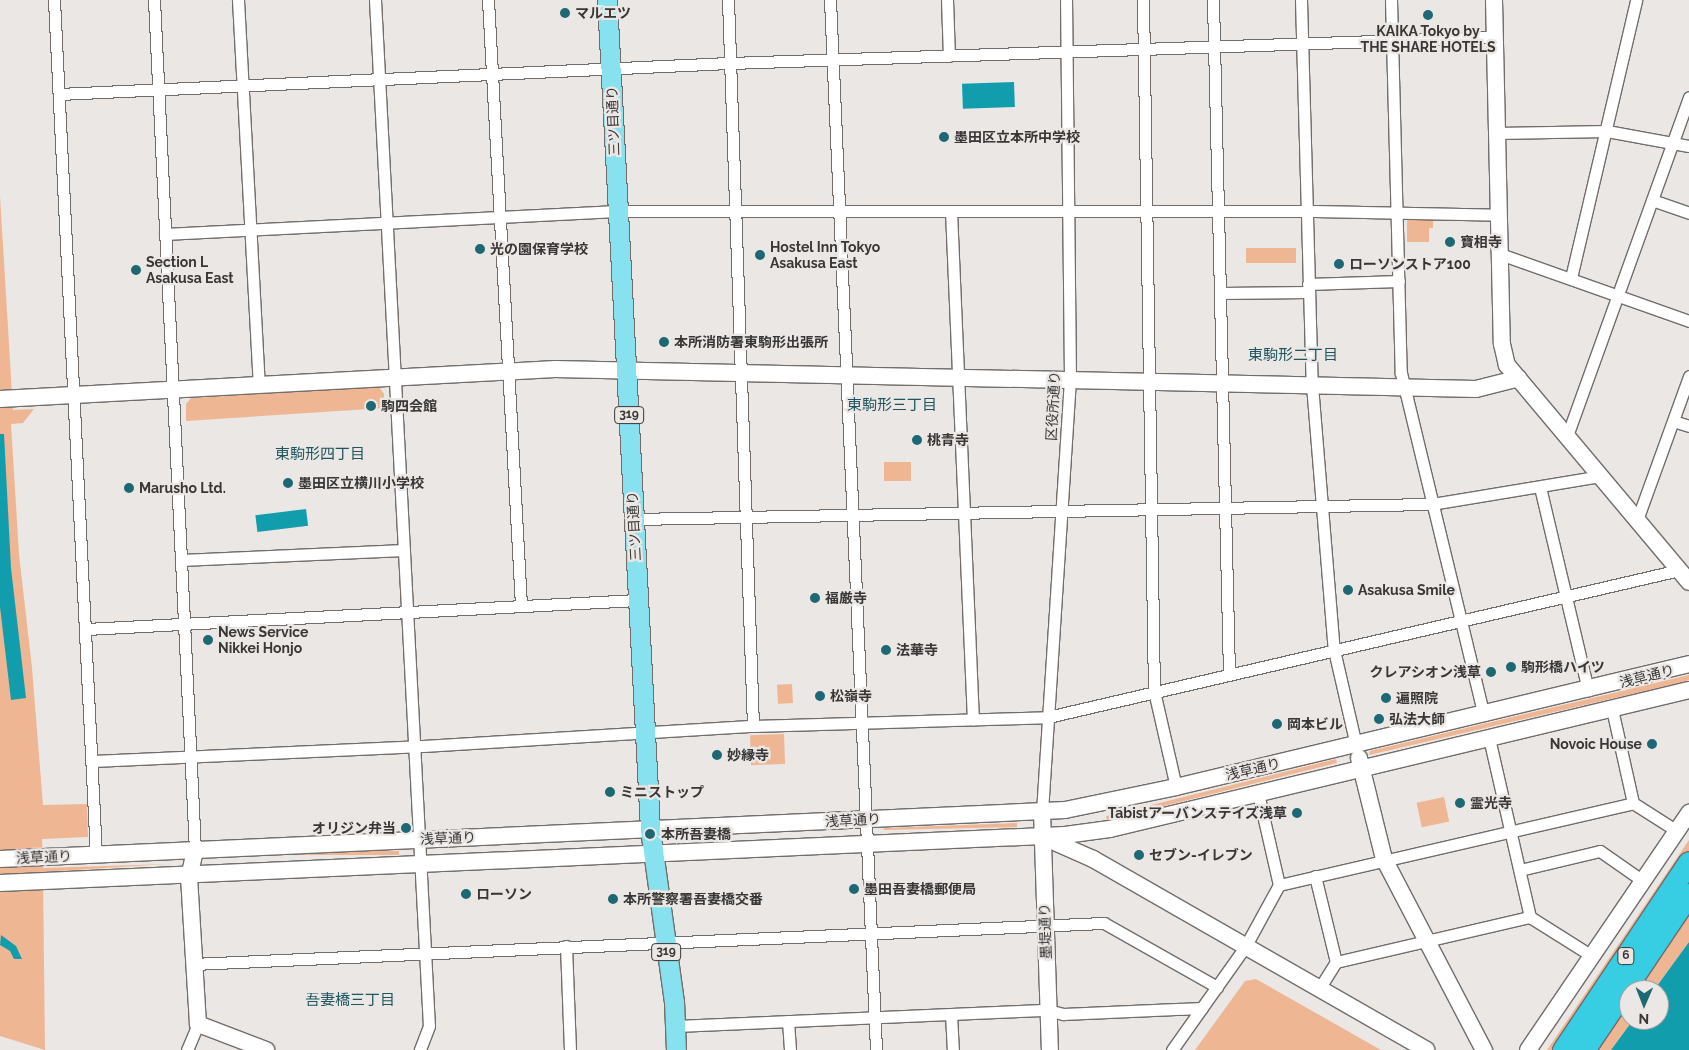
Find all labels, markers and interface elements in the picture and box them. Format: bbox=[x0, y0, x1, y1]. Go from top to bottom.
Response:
place label: マルエツ bbox=[575, 5, 631, 21]
marker: マルエツ bbox=[559, 7, 571, 19]
marker: KAIKA Tokyo by THE SHARE HOTELS bbox=[1422, 9, 1434, 21]
place label: KAIKA Tokyo by THE SHARE HOTELS bbox=[1361, 23, 1495, 56]
street label: 三ツ目通り bbox=[603, 86, 623, 156]
place label: 墨田区立本所中学校 bbox=[954, 129, 1080, 145]
marker: 墨田区立本所中学校 bbox=[938, 131, 950, 143]
place label: 寶相寺 bbox=[1460, 234, 1502, 250]
marker: 寶相寺 bbox=[1444, 236, 1456, 248]
place label: Hostel Inn Tokyo Asakusa East bbox=[770, 239, 881, 272]
place label: 光の園保育学校 bbox=[490, 241, 588, 257]
marker: 光の園保育学校 bbox=[474, 243, 486, 255]
marker: Hostel Inn Tokyo Asakusa East bbox=[754, 249, 766, 261]
place label: Section L Asakusa East bbox=[146, 254, 234, 286]
place label: ローソンストア100 bbox=[1349, 256, 1471, 272]
marker: ローソンストア100 bbox=[1333, 258, 1345, 270]
marker: Section L Asakusa East bbox=[130, 264, 142, 276]
place label: 本所消防署東駒形出張所 bbox=[674, 334, 828, 350]
marker: 本所消防署東駒形出張所 bbox=[658, 336, 670, 348]
district label: 東駒形二丁目 bbox=[1248, 347, 1338, 365]
street label: 区役所通り bbox=[1043, 371, 1063, 441]
district label: 東駒形三丁目 bbox=[847, 397, 937, 415]
place label: 駒四会館 bbox=[381, 398, 437, 414]
marker: 駒四会館 bbox=[365, 400, 377, 412]
road number: 319 bbox=[614, 406, 644, 424]
place label: 桃青寺 bbox=[927, 432, 969, 448]
marker: 桃青寺 bbox=[911, 434, 923, 446]
district label: 東駒形四丁目 bbox=[275, 446, 365, 464]
place label: 墨田区立横川小学校 bbox=[298, 475, 424, 491]
marker: 墨田区立横川小学校 bbox=[282, 477, 294, 489]
place label: Marusho Ltd. bbox=[139, 480, 226, 496]
marker: Marusho Ltd. bbox=[123, 482, 135, 494]
street label: 三ツ目通り bbox=[624, 491, 644, 561]
place label: Asakusa Smile bbox=[1358, 582, 1455, 598]
marker: Asakusa Smile bbox=[1342, 584, 1354, 596]
place label: 福厳寺 bbox=[825, 590, 867, 606]
marker: 福厳寺 bbox=[809, 592, 821, 604]
place label: News Service Nikkei Honjo bbox=[218, 624, 308, 656]
marker: News Service Nikkei Honjo bbox=[202, 634, 214, 646]
place label: 法華寺 bbox=[896, 642, 938, 658]
marker: 法華寺 bbox=[880, 644, 892, 656]
place label: 駒形橋ハイツ bbox=[1521, 659, 1605, 675]
marker: 駒形橋ハイツ bbox=[1505, 661, 1517, 673]
street label: 浅草通り bbox=[1618, 661, 1676, 691]
place label: クレアシオン浅草 bbox=[1369, 664, 1481, 680]
marker: クレアシオン浅草 bbox=[1485, 666, 1497, 678]
place label: 松嶺寺 bbox=[830, 688, 872, 704]
marker: 松嶺寺 bbox=[814, 690, 826, 702]
place label: 遍照院 bbox=[1396, 690, 1438, 706]
marker: 遍照院 bbox=[1380, 692, 1392, 704]
place label: 弘法大師 bbox=[1389, 711, 1445, 727]
marker: 弘法大師 bbox=[1373, 713, 1385, 725]
place label: 岡本ビル bbox=[1287, 716, 1343, 732]
marker: 岡本ビル bbox=[1271, 718, 1283, 730]
place label: Novoic House bbox=[1550, 736, 1642, 752]
marker: Novoic House bbox=[1646, 738, 1658, 750]
place label: 妙縁寺 bbox=[727, 747, 769, 763]
marker: 妙縁寺 bbox=[711, 749, 723, 761]
street label: 浅草通り bbox=[1224, 755, 1282, 783]
place label: ミニストップ bbox=[620, 784, 704, 800]
marker: ミニストップ bbox=[604, 786, 616, 798]
place label: 霊光寺 bbox=[1470, 795, 1512, 811]
marker: 霊光寺 bbox=[1454, 797, 1466, 809]
place label: Tabistアーバンステイズ浅草 bbox=[1108, 805, 1287, 821]
marker: Tabistアーバンステイズ浅草 bbox=[1291, 807, 1303, 819]
street label: 浅草通り bbox=[825, 810, 881, 830]
place label: オリジン弁当 bbox=[312, 820, 396, 836]
marker: オリジン弁当 bbox=[400, 822, 412, 834]
place label: 本所吾妻橋 bbox=[661, 826, 731, 842]
marker: 本所吾妻橋 bbox=[643, 827, 657, 841]
street label: 浅草通り bbox=[420, 829, 476, 847]
street label: 浅草通り bbox=[16, 847, 72, 867]
place label: セブン-イレブン bbox=[1149, 847, 1253, 863]
marker: セブン-イレブン bbox=[1133, 849, 1145, 861]
place label: 墨田吾妻橋郵便局 bbox=[864, 881, 976, 897]
marker: 墨田吾妻橋郵便局 bbox=[848, 883, 860, 895]
place label: ローソン bbox=[476, 886, 532, 902]
marker: ローソン bbox=[460, 888, 472, 900]
place label: 本所警察署吾妻橋交番 bbox=[623, 891, 763, 907]
marker: 本所警察署吾妻橋交番 bbox=[607, 893, 619, 905]
street label: 墨堤通り bbox=[1036, 903, 1054, 959]
road number: 319 bbox=[651, 942, 681, 962]
road number: 6 bbox=[1617, 946, 1635, 966]
north arrow bbox=[1619, 980, 1669, 1030]
district label: 吾妻橋三丁目 bbox=[305, 992, 395, 1010]
text: N bbox=[1638, 1011, 1649, 1027]

